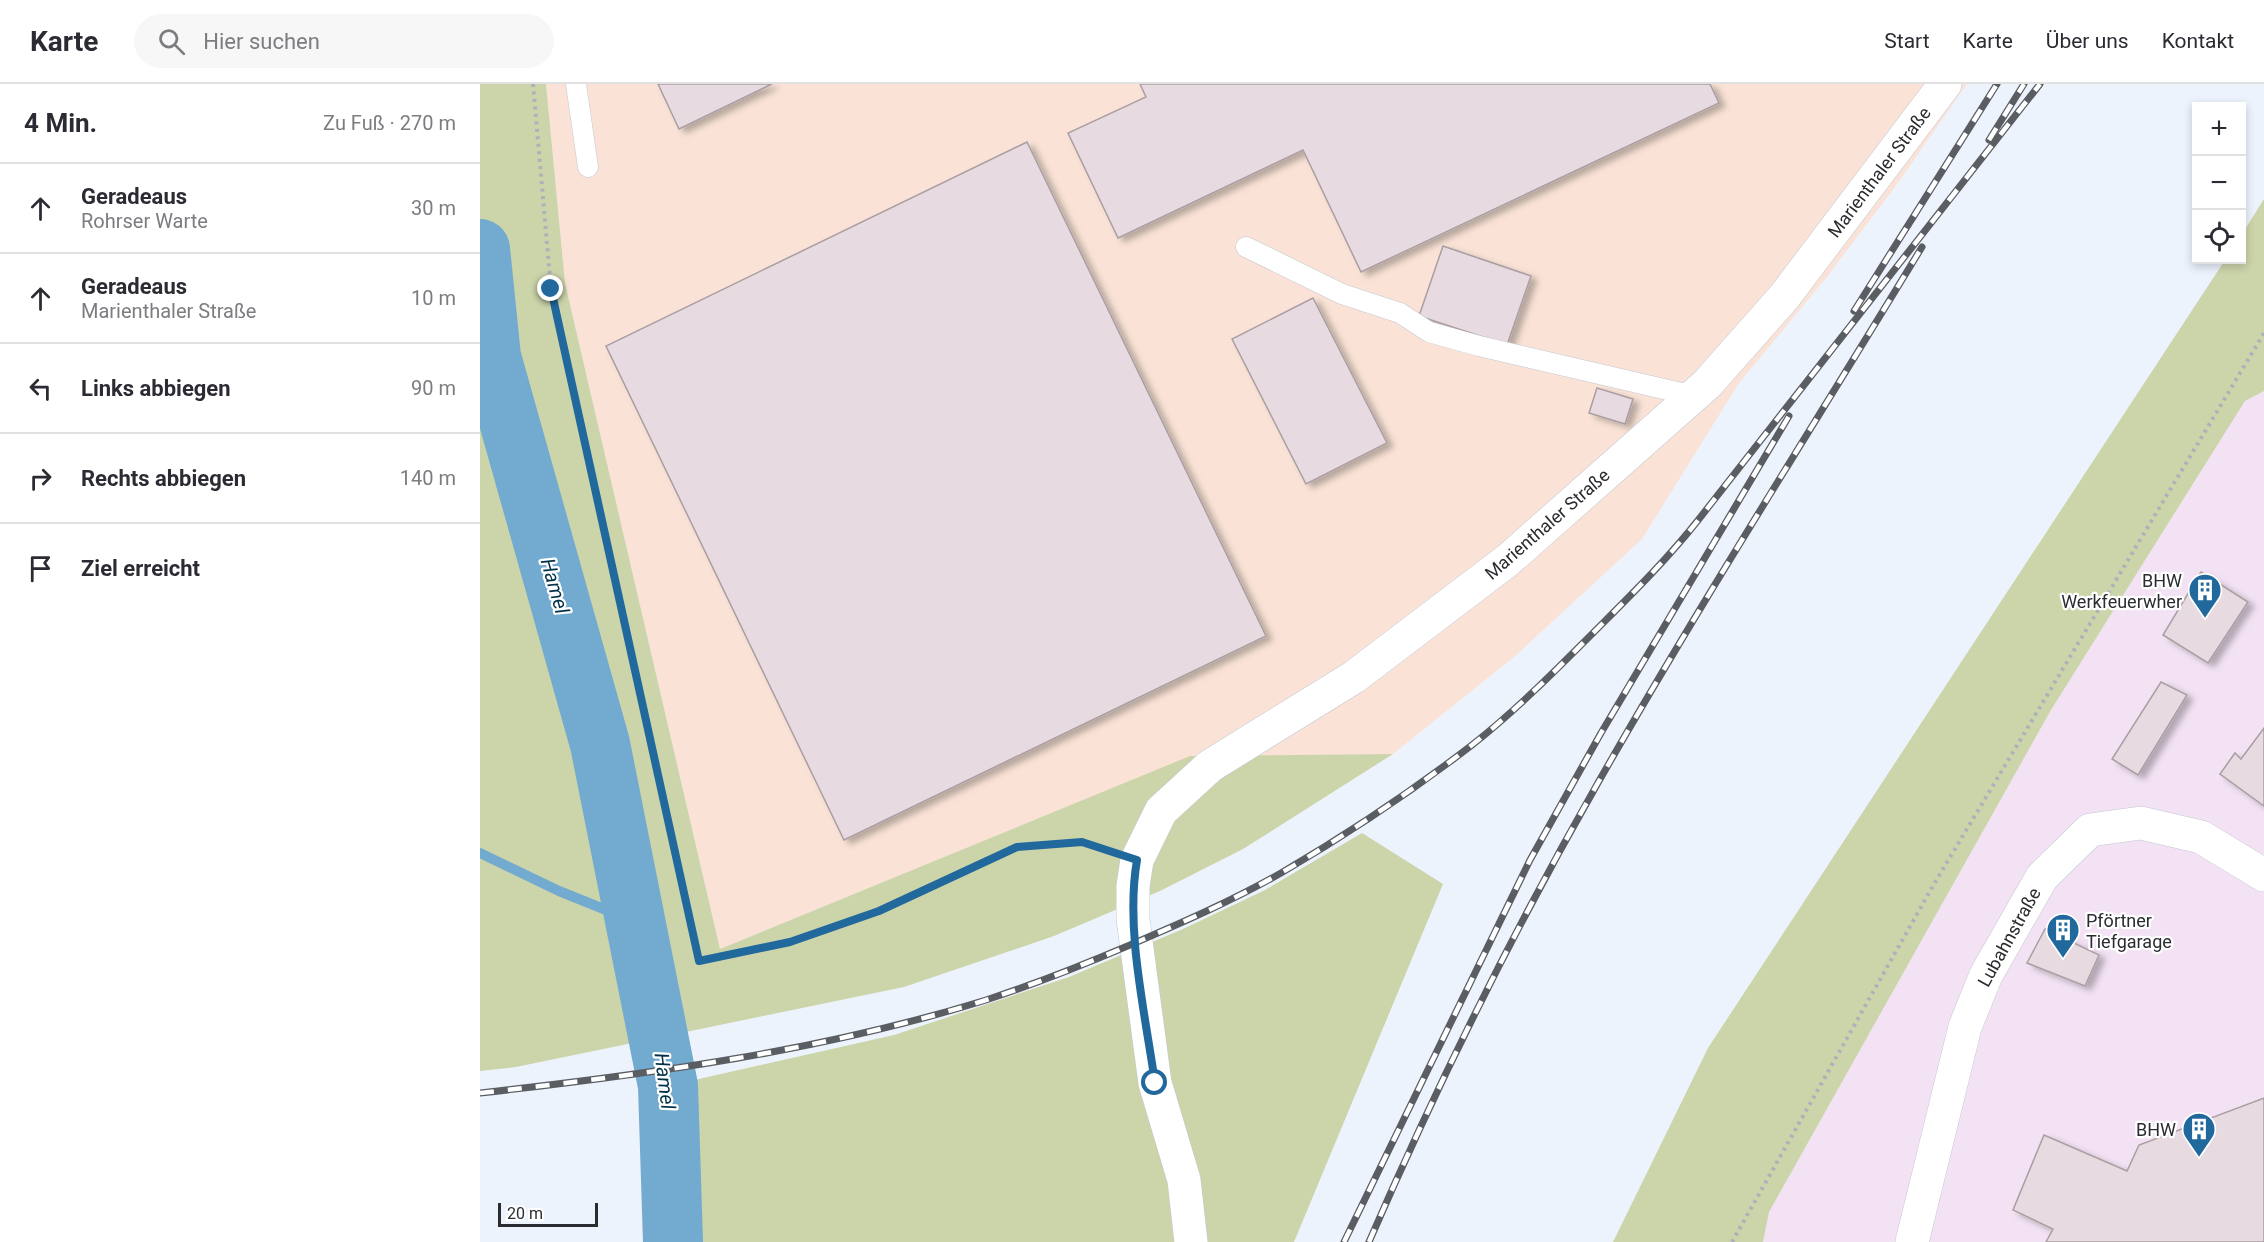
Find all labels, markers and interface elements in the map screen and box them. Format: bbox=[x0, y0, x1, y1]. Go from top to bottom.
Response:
search box bbox=[134, 14, 554, 68]
text: Karte bbox=[30, 25, 98, 58]
icon: search bbox=[155, 25, 188, 58]
text: Hier suchen bbox=[203, 29, 320, 54]
text: Start bbox=[1884, 29, 1930, 53]
text: Karte bbox=[1963, 29, 2013, 53]
text: Über uns bbox=[2046, 29, 2129, 53]
text: Kontakt bbox=[2162, 29, 2234, 53]
map controls bbox=[2192, 102, 2246, 264]
button: + bbox=[2192, 102, 2246, 156]
street label: Marienthaler Straße bbox=[1823, 103, 1935, 241]
text: 4 Min. bbox=[24, 108, 97, 138]
text: Zu Fuß · 270 m bbox=[323, 111, 456, 135]
button: − bbox=[2192, 156, 2246, 210]
text: Geradeaus bbox=[81, 184, 187, 209]
icon: ahead bbox=[24, 192, 57, 225]
text: 30 m bbox=[411, 196, 456, 220]
text: Rohrser Warte bbox=[81, 209, 208, 233]
button: locate bbox=[2192, 210, 2246, 264]
text: Geradeaus bbox=[81, 274, 187, 299]
route end bbox=[537, 275, 563, 301]
icon: ahead bbox=[24, 282, 57, 315]
text: 10 m bbox=[411, 286, 456, 310]
text: Marienthaler Straße bbox=[81, 299, 256, 323]
icon: left bbox=[24, 372, 57, 405]
text: Links abbiegen bbox=[81, 376, 231, 401]
text: 90 m bbox=[411, 376, 456, 400]
icon: right bbox=[24, 462, 57, 495]
street label: Marienthaler Straße bbox=[1481, 464, 1613, 584]
text: Rechts abbiegen bbox=[81, 466, 246, 491]
text: 140 m bbox=[400, 466, 456, 490]
icon: arrive bbox=[24, 552, 57, 585]
text: Ziel erreicht bbox=[81, 556, 200, 581]
water label: Hamel bbox=[536, 556, 574, 617]
place label: BHW Werkfeuerwher bbox=[2061, 570, 2182, 612]
building icon: BHW Werkfeuerwher bbox=[2187, 572, 2223, 619]
street label: Lubahnstraße bbox=[1973, 884, 2045, 990]
place label: Pförtner Tiefgarage bbox=[2086, 910, 2172, 952]
building icon: Pförtner Tiefgarage bbox=[2045, 912, 2081, 959]
water label: Hamel bbox=[650, 1052, 680, 1111]
route start bbox=[1141, 1069, 1167, 1095]
building icon: BHW bbox=[2181, 1111, 2217, 1158]
place label: BHW bbox=[2136, 1119, 2176, 1140]
scale bar bbox=[498, 1200, 598, 1228]
text: 20 m bbox=[507, 1204, 543, 1223]

